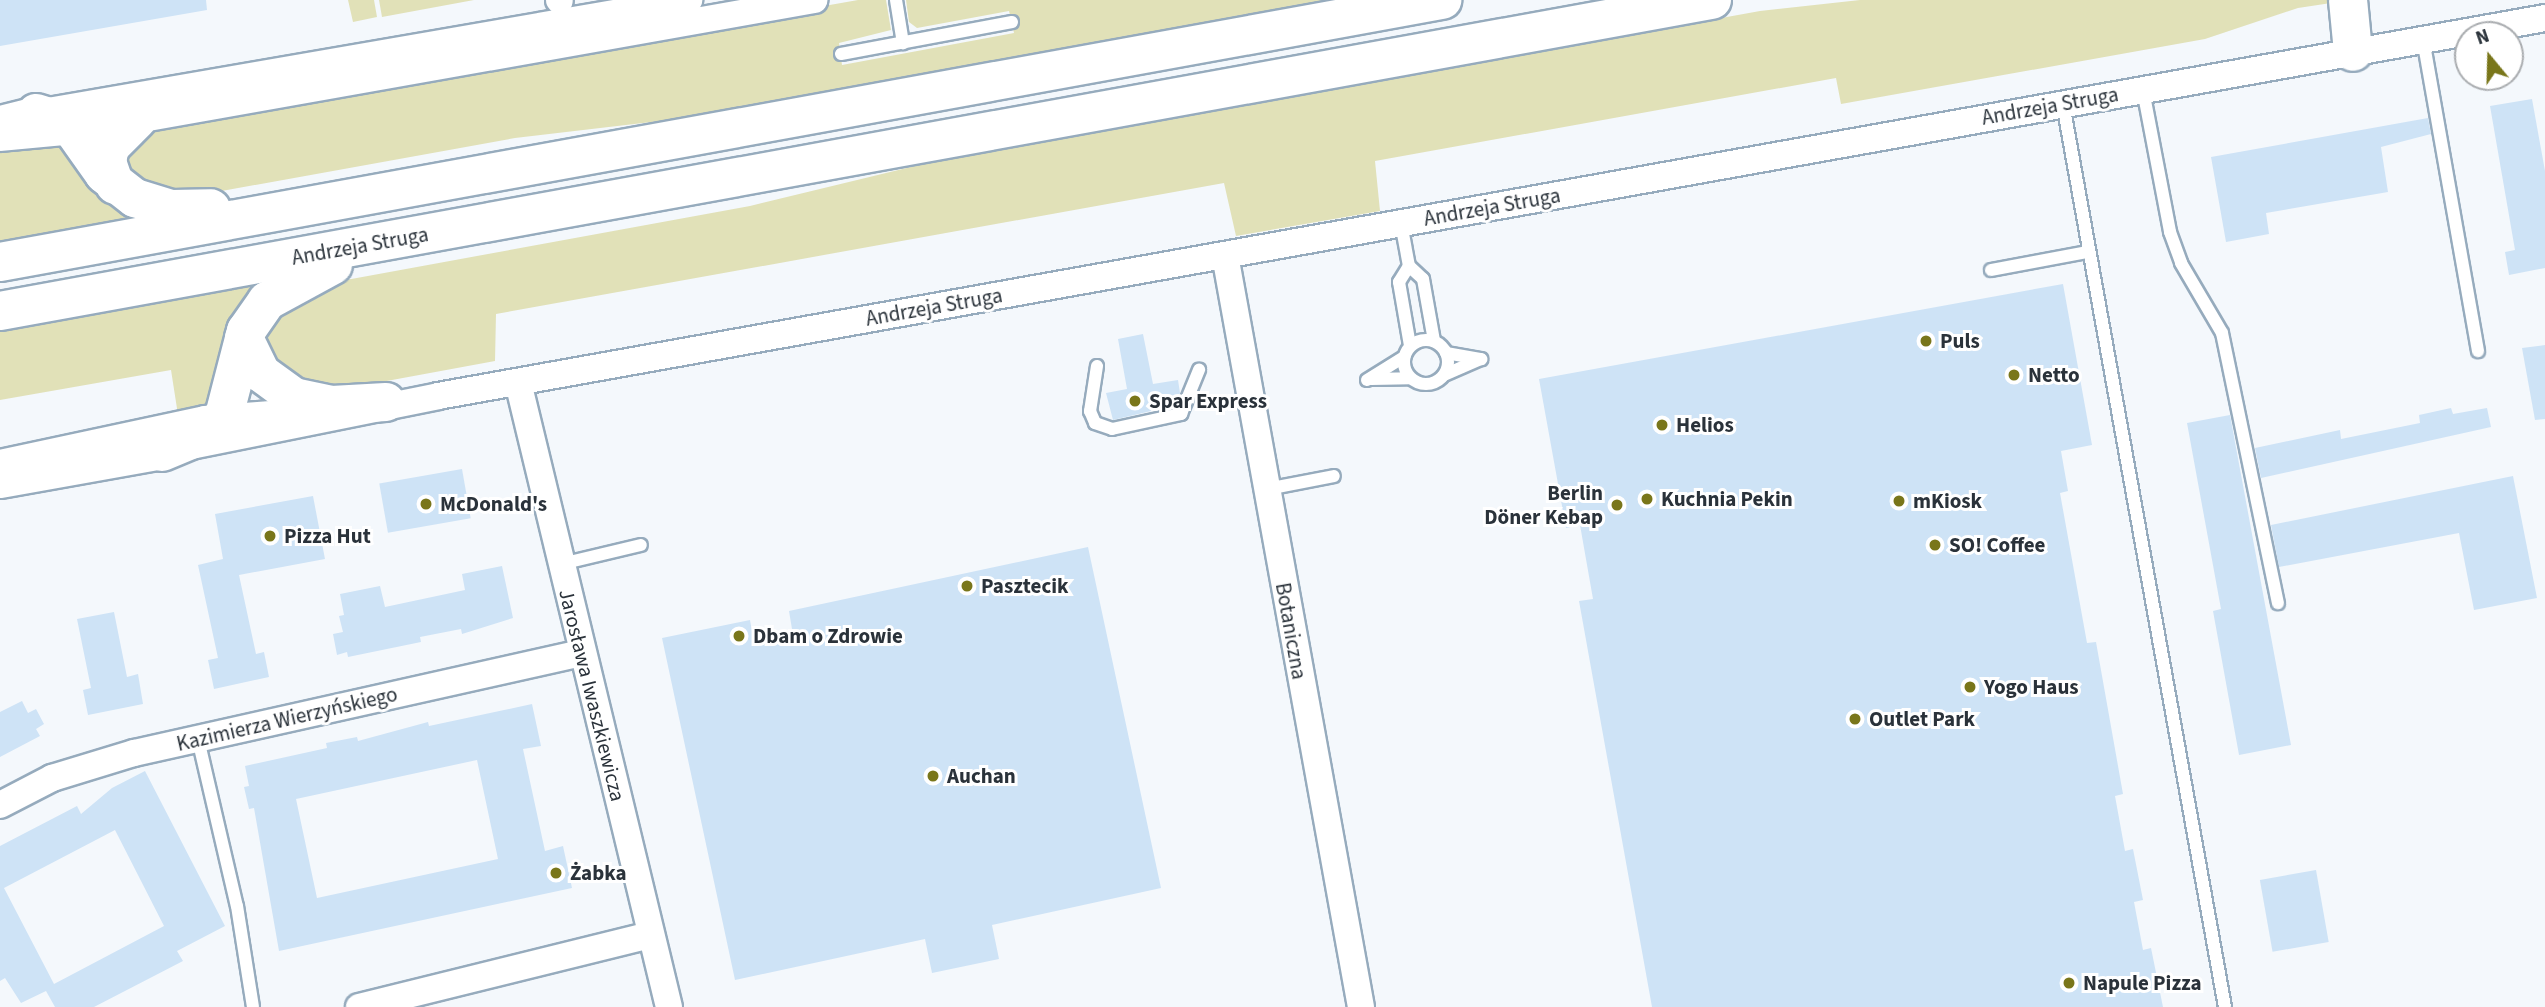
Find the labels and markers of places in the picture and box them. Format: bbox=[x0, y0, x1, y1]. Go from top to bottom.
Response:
place label: Puls bbox=[1940, 328, 1980, 354]
marker: Puls bbox=[1918, 333, 1934, 349]
place label: Netto bbox=[2028, 362, 2080, 388]
marker: Netto bbox=[2006, 367, 2022, 383]
place label: Spar Express bbox=[1149, 388, 1267, 414]
marker: Spar Express bbox=[1127, 393, 1143, 409]
place label: Helios bbox=[1676, 412, 1734, 438]
marker: Helios bbox=[1654, 417, 1670, 433]
place label: Berlin Döner Kebap bbox=[1484, 480, 1603, 530]
place label: Kuchnia Pekin bbox=[1661, 486, 1793, 512]
place label: mKiosk bbox=[1913, 488, 1982, 514]
place label: McDonald's bbox=[440, 491, 547, 517]
marker: Kuchnia Pekin bbox=[1639, 491, 1655, 507]
marker: mKiosk bbox=[1891, 493, 1907, 509]
marker: McDonald's bbox=[418, 496, 434, 512]
marker: Berlin Döner Kebap bbox=[1609, 497, 1625, 513]
place label: Pizza Hut bbox=[284, 523, 371, 549]
marker: Pizza Hut bbox=[262, 528, 278, 544]
place label: SO! Coffee bbox=[1949, 532, 2045, 558]
marker: SO! Coffee bbox=[1927, 537, 1943, 553]
place label: Pasztecik bbox=[981, 573, 1069, 599]
marker: Pasztecik bbox=[959, 578, 975, 594]
place label: Dbam o Zdrowie bbox=[753, 623, 903, 649]
marker: Dbam o Zdrowie bbox=[731, 628, 747, 644]
place label: Yogo Haus bbox=[1984, 674, 2079, 700]
marker: Yogo Haus bbox=[1962, 679, 1978, 695]
place label: Outlet Park bbox=[1869, 706, 1975, 732]
marker: Outlet Park bbox=[1847, 711, 1863, 727]
place label: Auchan bbox=[947, 763, 1016, 789]
marker: Auchan bbox=[925, 768, 941, 784]
place label: Żabka bbox=[570, 860, 627, 886]
marker: Żabka bbox=[548, 865, 564, 881]
place label: Napule Pizza bbox=[2083, 970, 2201, 996]
marker: Napule Pizza bbox=[2061, 975, 2077, 991]

